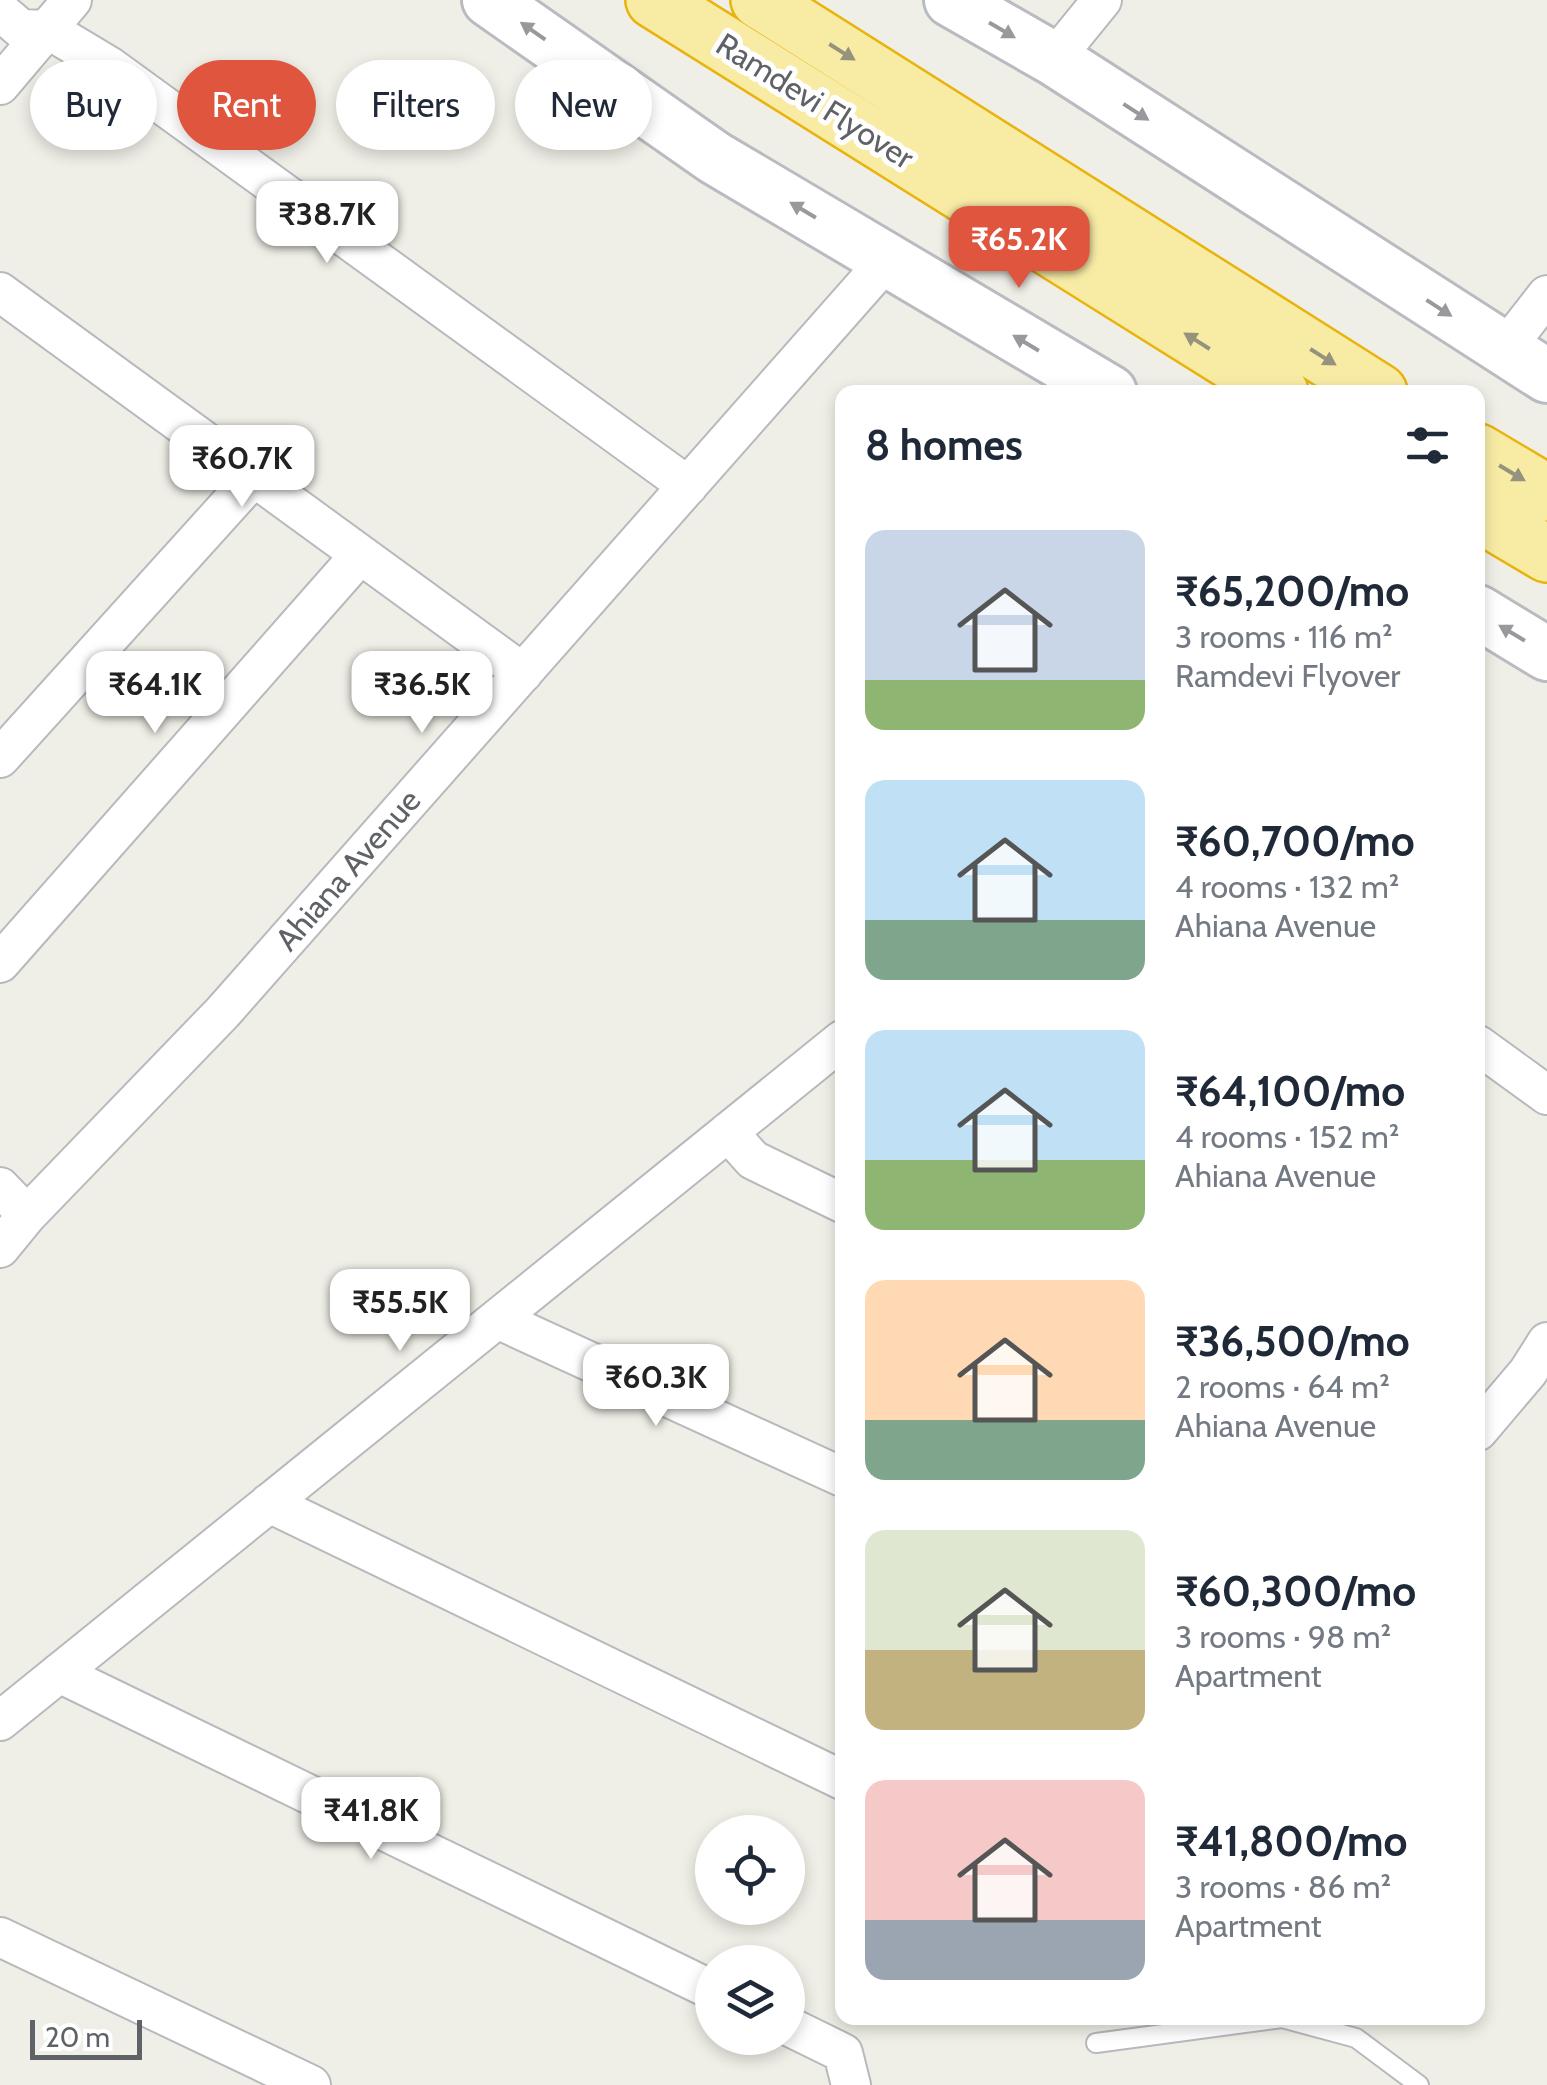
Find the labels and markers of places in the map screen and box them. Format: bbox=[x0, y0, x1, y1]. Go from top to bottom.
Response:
pin: ₹38.7K bbox=[246, 181, 408, 266]
pin: ₹65.2K bbox=[938, 206, 1100, 291]
pin: ₹60.7K bbox=[161, 425, 323, 510]
pin: ₹64.1K bbox=[74, 651, 236, 736]
pin: ₹36.5K bbox=[341, 651, 503, 736]
pin: ₹55.5K bbox=[319, 1269, 481, 1354]
pin: ₹60.3K bbox=[575, 1344, 737, 1429]
pin: ₹41.8K bbox=[290, 1777, 452, 1862]

